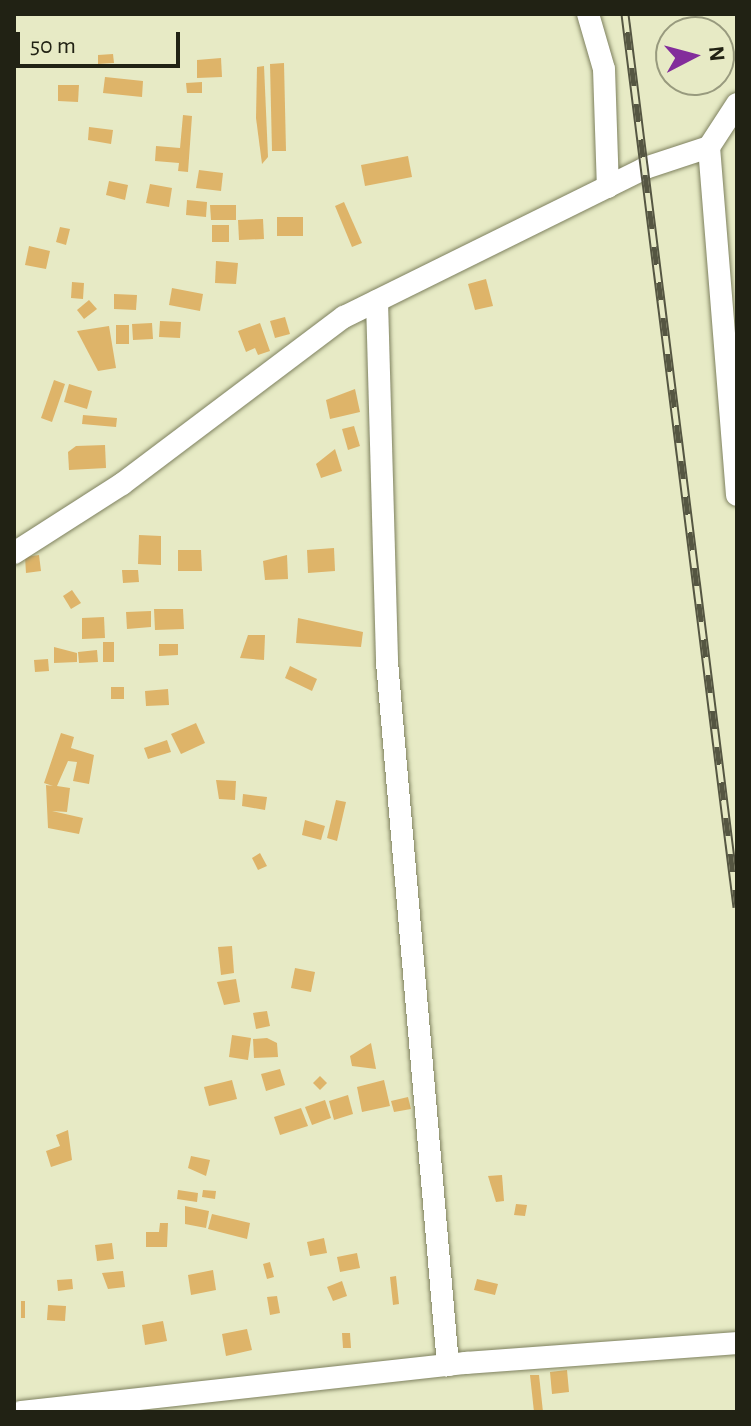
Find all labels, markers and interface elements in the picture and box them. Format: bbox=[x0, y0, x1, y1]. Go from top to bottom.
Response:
scale bar bbox=[20, 16, 184, 66]
north arrow bbox=[655, 16, 735, 96]
text: 50 m bbox=[30, 34, 76, 58]
text: N bbox=[705, 45, 729, 62]

